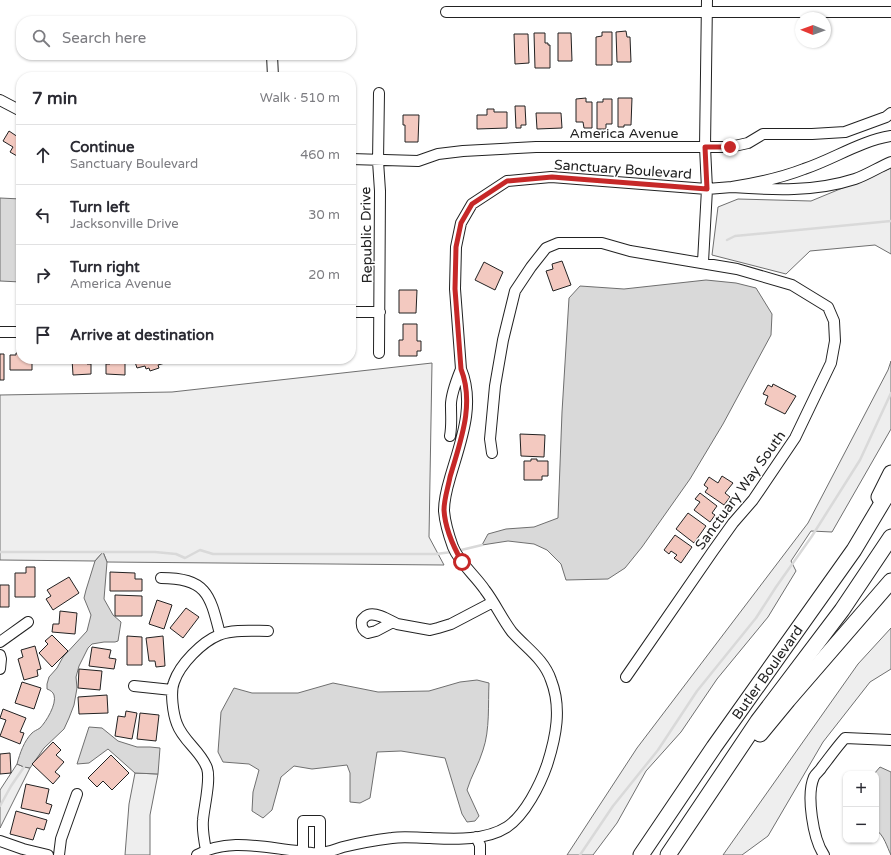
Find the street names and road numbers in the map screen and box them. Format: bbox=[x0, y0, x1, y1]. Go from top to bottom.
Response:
street label: America Avenue bbox=[569, 125, 679, 142]
street label: Sanctuary Boulevard bbox=[554, 156, 692, 183]
street label: Republic Drive bbox=[357, 186, 376, 283]
street label: Sanctuary Way South bbox=[692, 428, 789, 553]
street label: Butler Boulevard bbox=[728, 622, 807, 723]

